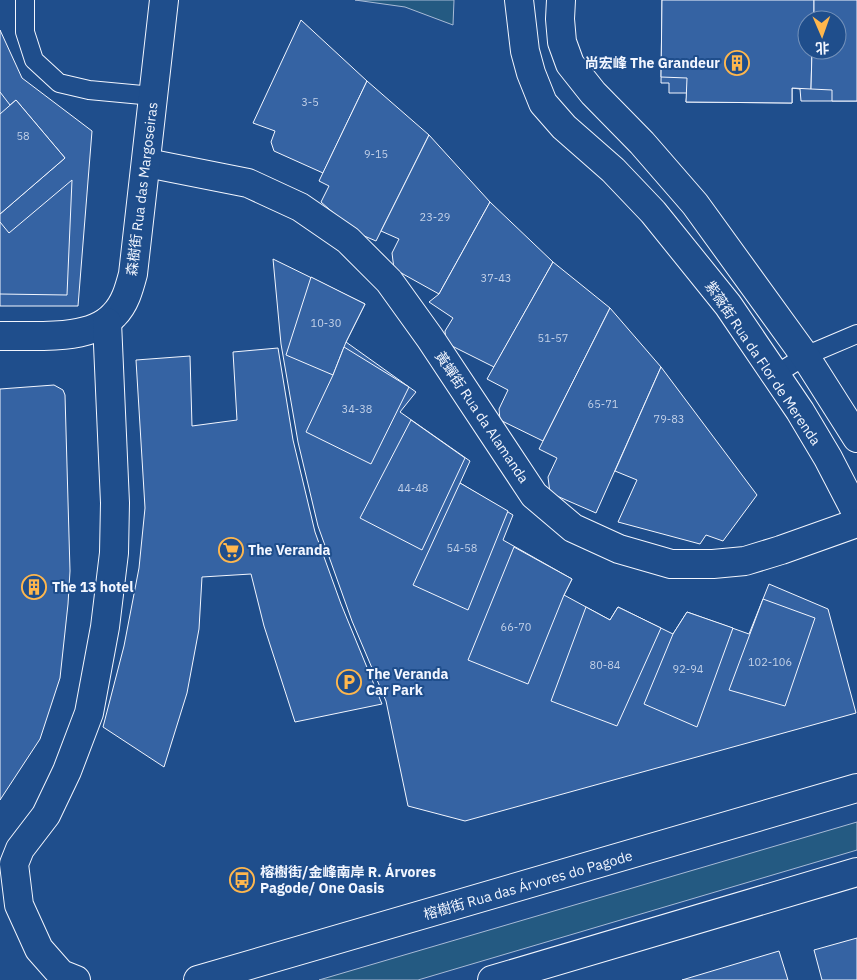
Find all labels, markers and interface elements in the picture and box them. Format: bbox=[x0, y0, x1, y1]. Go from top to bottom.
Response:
north arrow bbox=[797, 10, 847, 60]
text: 北 bbox=[815, 39, 830, 57]
building icon: 尚宏峰 The Grandeur bbox=[724, 50, 750, 76]
place label: 尚宏峰 The Grandeur bbox=[585, 54, 720, 72]
house number: 3-5 bbox=[301, 95, 319, 109]
street label: 森樹街 Rua das Margoseiras bbox=[122, 101, 162, 277]
house number: 58 bbox=[16, 129, 30, 143]
house number: 9-15 bbox=[364, 147, 388, 161]
house number: 23-29 bbox=[420, 210, 450, 224]
house number: 37-43 bbox=[481, 271, 511, 285]
street label: 紫薇街 Rua da Flor de Merenda bbox=[701, 277, 825, 449]
house number: 10-30 bbox=[311, 316, 341, 330]
house number: 51-57 bbox=[538, 331, 568, 345]
street label: 黃蟬街 Rua da Alamanda bbox=[431, 348, 533, 487]
house number: 65-71 bbox=[588, 397, 619, 411]
house number: 34-38 bbox=[342, 402, 372, 416]
house number: 79-83 bbox=[654, 412, 684, 426]
house number: 44-48 bbox=[398, 481, 428, 495]
supermarket icon: The Veranda bbox=[218, 537, 244, 563]
place label: The Veranda bbox=[248, 541, 330, 559]
house number: 54-58 bbox=[447, 541, 477, 555]
building icon: The 13 hotel bbox=[21, 574, 47, 600]
place label: The 13 hotel bbox=[52, 578, 133, 596]
house number: 66-70 bbox=[501, 620, 531, 634]
house number: 102-106 bbox=[748, 655, 792, 669]
house number: 80-84 bbox=[590, 658, 621, 672]
house number: 92-94 bbox=[673, 662, 704, 676]
place label: The Veranda Car Park bbox=[366, 665, 448, 699]
parking icon: The Veranda Car Park bbox=[336, 669, 362, 695]
street label: 榕樹街 Rua das Árvores do Pagode bbox=[421, 845, 635, 923]
place label: 榕樹街/金峰南岸 R. Árvores Pagode/ One Oasis bbox=[260, 862, 436, 897]
bus stop icon: 榕樹街/金峰南岸 R. Árvores Pagode/ One Oasis bbox=[229, 867, 255, 893]

